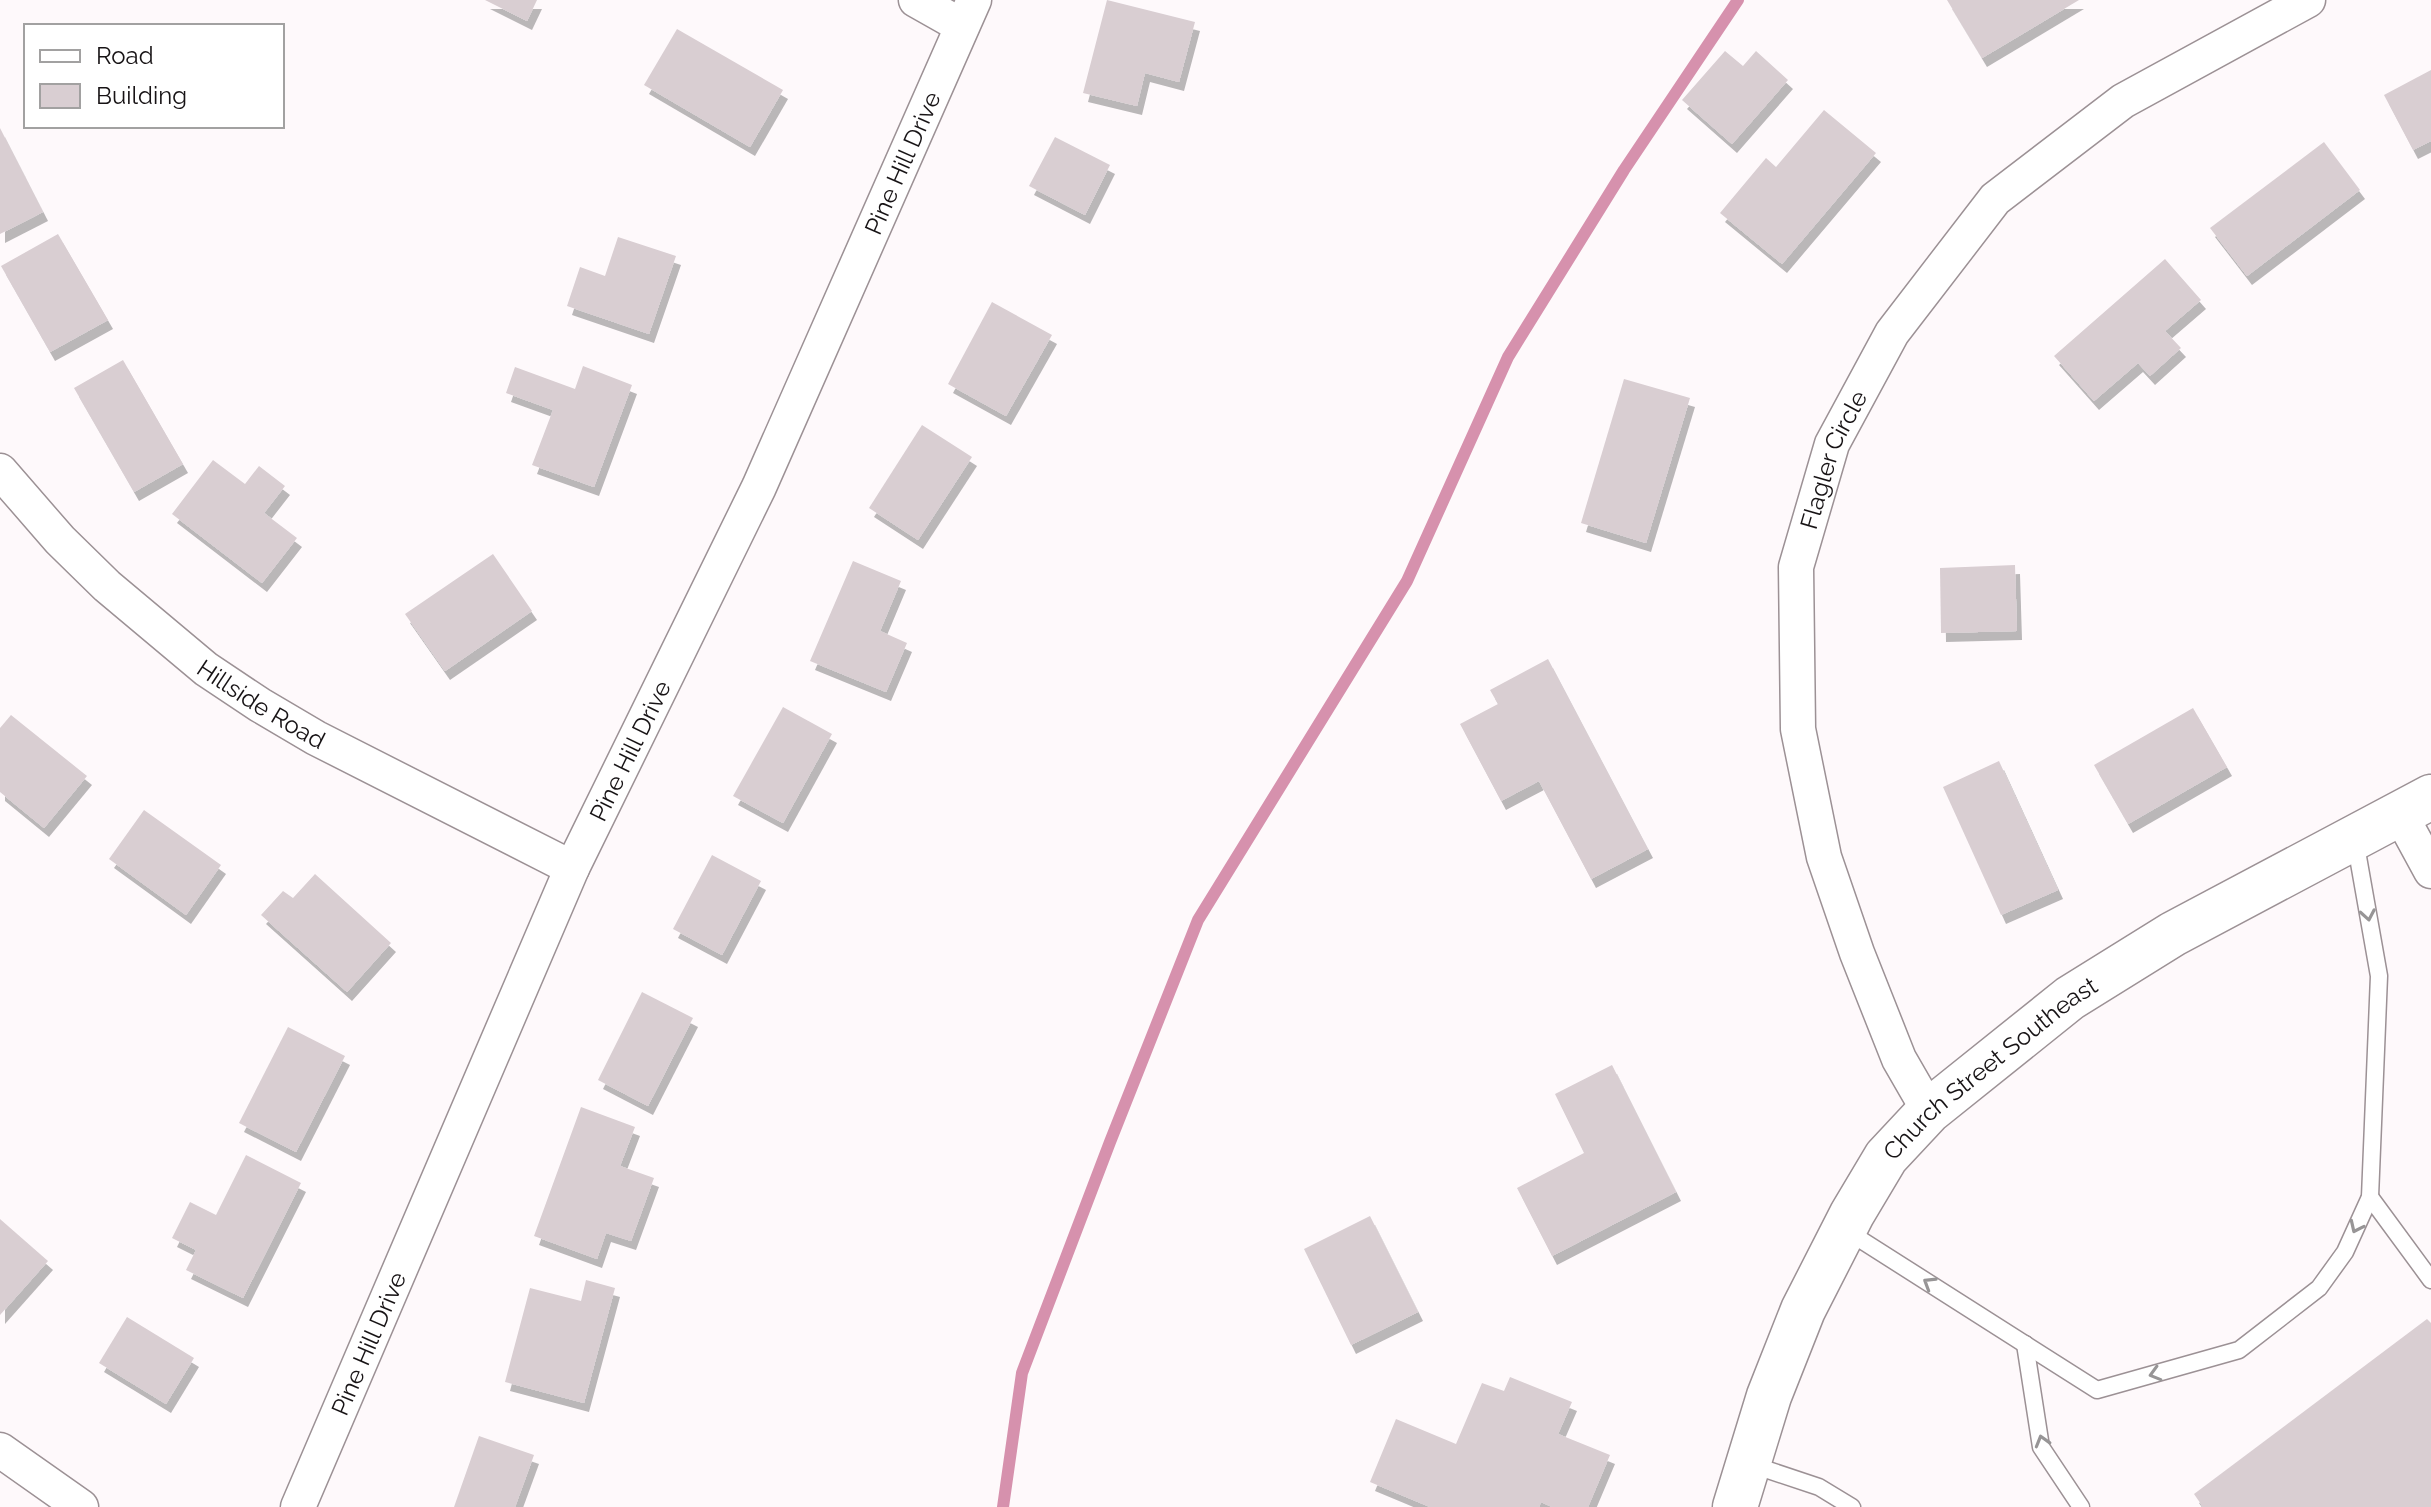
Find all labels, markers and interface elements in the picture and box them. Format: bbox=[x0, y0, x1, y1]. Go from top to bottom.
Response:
legend bbox=[24, 24, 284, 128]
text: Road bbox=[96, 41, 154, 70]
text: Building bbox=[96, 81, 187, 110]
street label: Pine Hill Drive bbox=[858, 87, 946, 239]
street label: Flagler Circle bbox=[1793, 385, 1873, 532]
street label: Hillside Road bbox=[192, 653, 330, 755]
street label: Pine Hill Drive bbox=[583, 676, 676, 826]
one-way arrow bbox=[2359, 909, 2376, 922]
street label: Church Street Southeast bbox=[1877, 970, 2102, 1166]
one-way arrow bbox=[2350, 1219, 2366, 1234]
street label: Pine Hill Drive bbox=[325, 1267, 412, 1419]
one-way arrow bbox=[1923, 1277, 1937, 1292]
one-way arrow bbox=[2149, 1364, 2163, 1381]
one-way arrow bbox=[2034, 1435, 2051, 1448]

